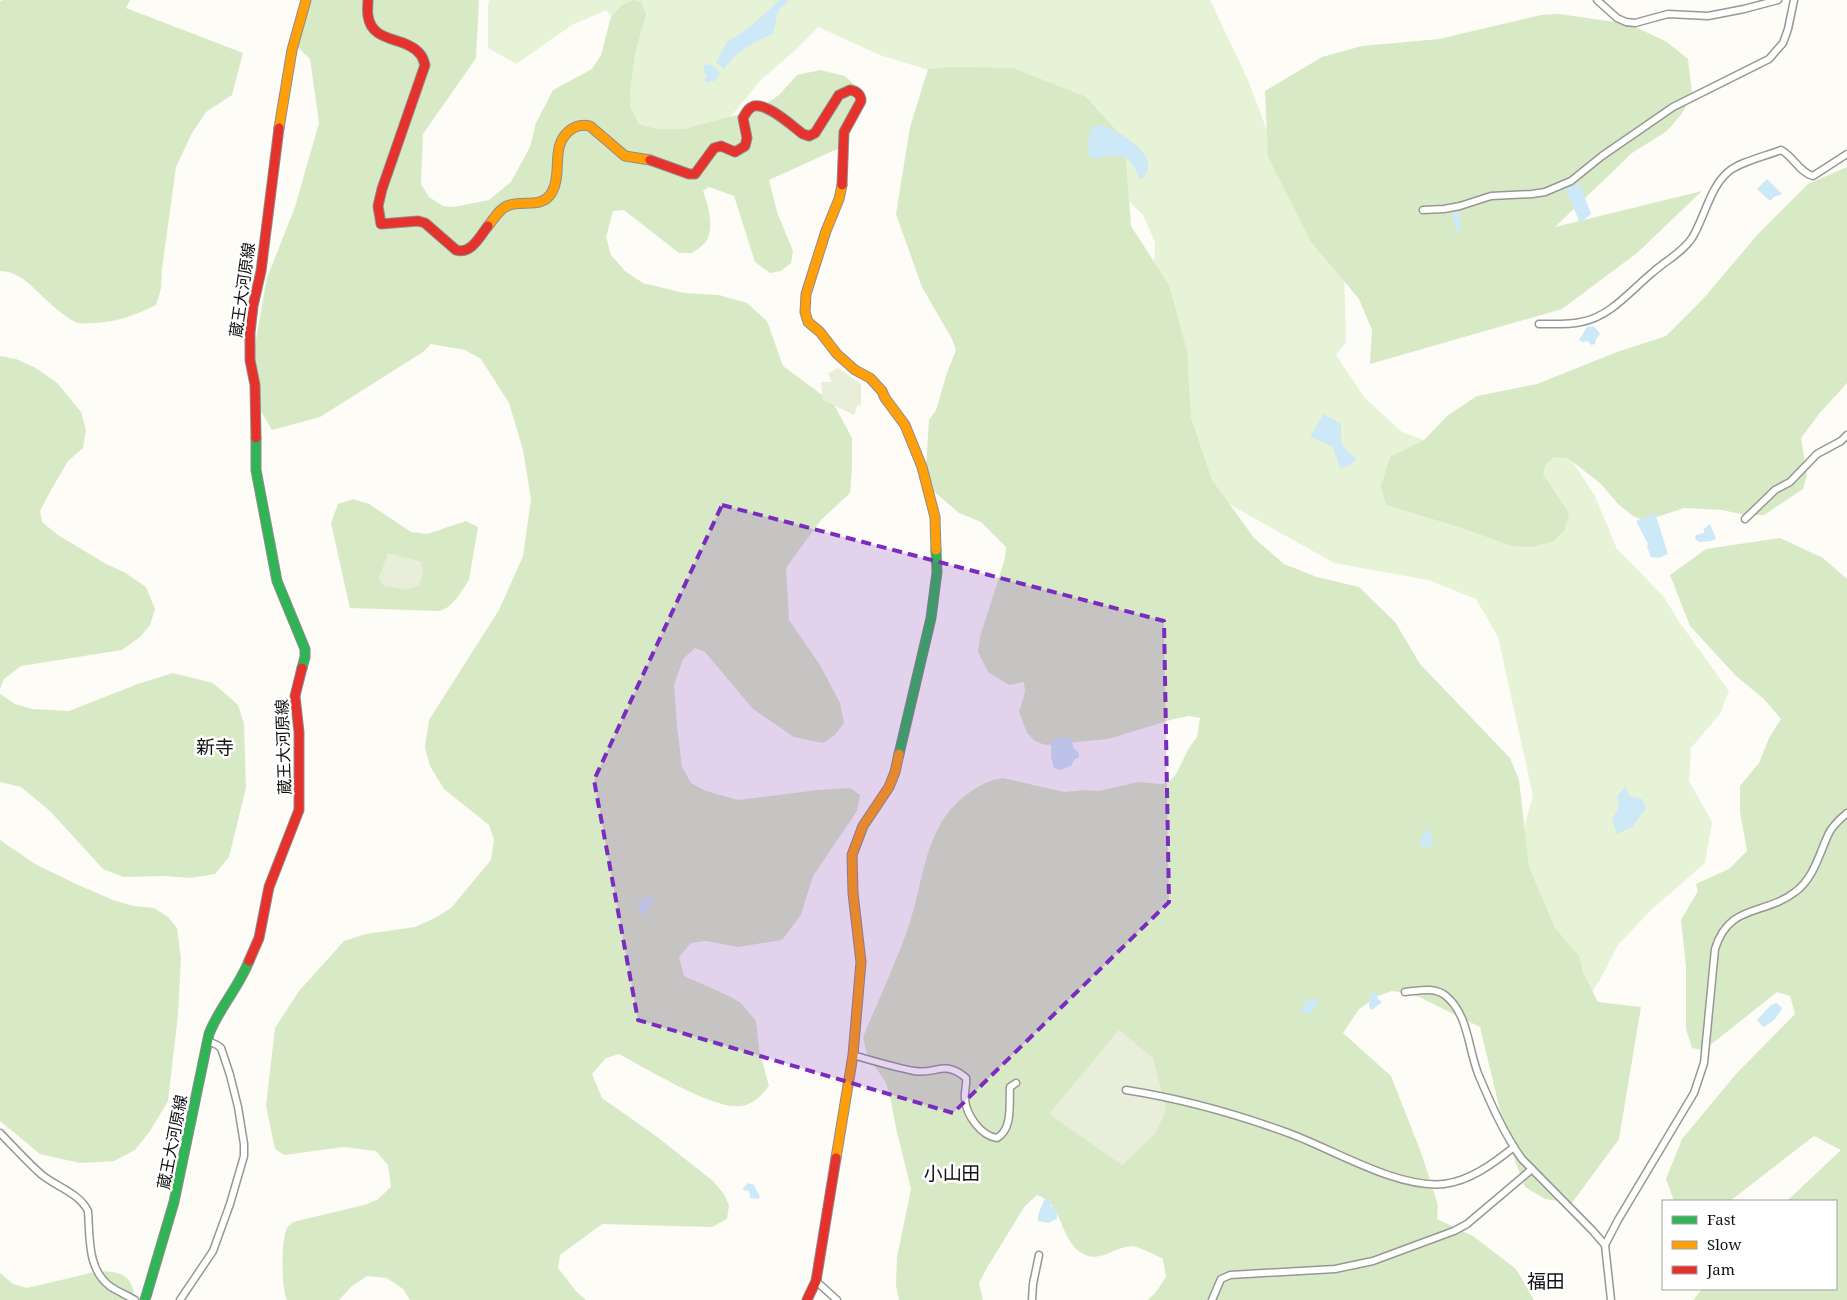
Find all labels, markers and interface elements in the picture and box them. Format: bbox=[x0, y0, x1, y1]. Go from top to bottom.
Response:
street label: 蔵王大河原線 bbox=[224, 241, 260, 339]
street label: 蔵王大河原線 bbox=[270, 699, 296, 795]
district label: 新寺 bbox=[196, 734, 234, 760]
street label: 蔵王大河原線 bbox=[152, 1093, 192, 1191]
district label: 小山田 bbox=[923, 1160, 981, 1186]
legend bbox=[1662, 1200, 1837, 1290]
text: Fast bbox=[1707, 1209, 1736, 1229]
text: Slow bbox=[1707, 1234, 1741, 1254]
text: Jam bbox=[1706, 1259, 1735, 1279]
district label: 福田 bbox=[1527, 1268, 1565, 1294]

